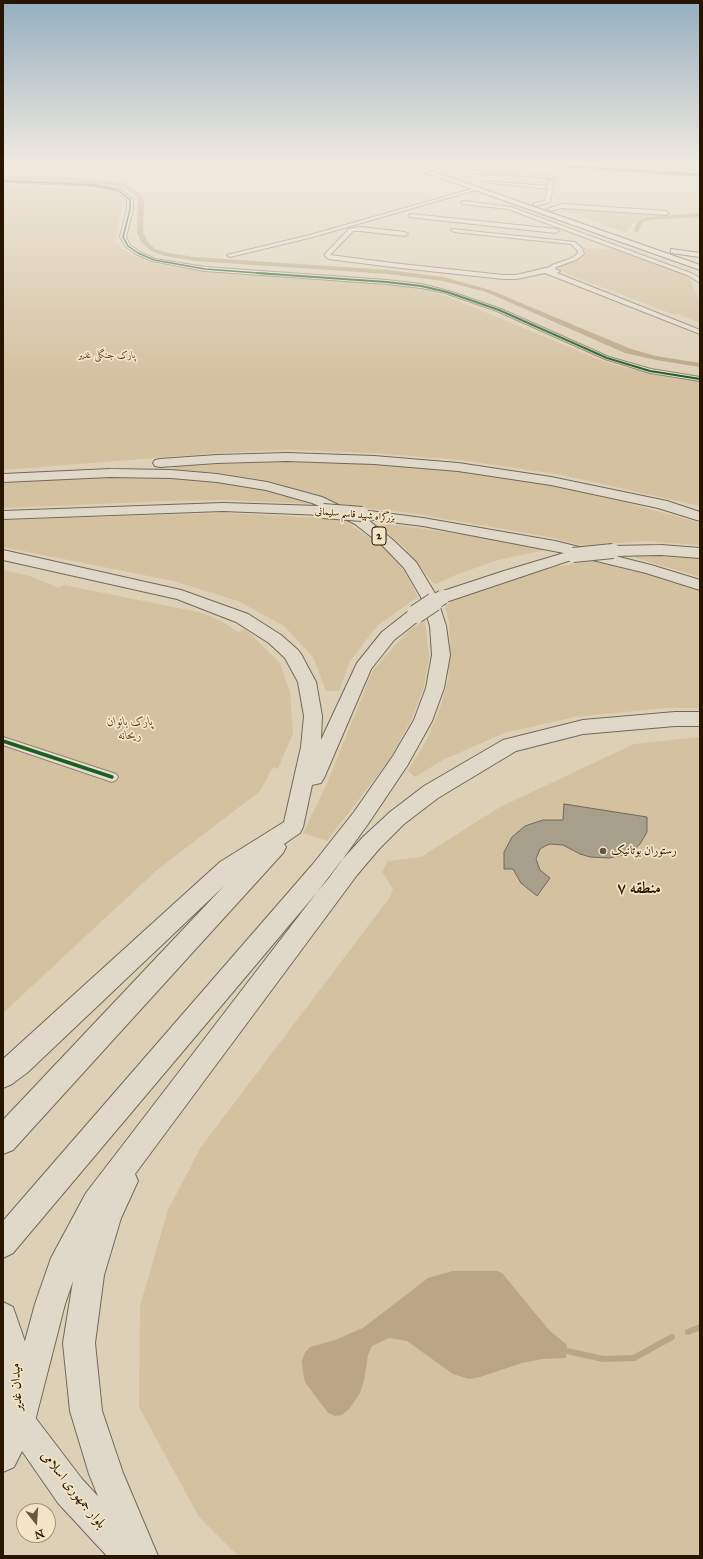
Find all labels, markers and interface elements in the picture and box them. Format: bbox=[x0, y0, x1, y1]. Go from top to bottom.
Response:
park label: پارک جنگلی غدیر bbox=[78, 350, 136, 362]
street label: بزرگراه شهید قاسم سلیمانی bbox=[314, 506, 396, 524]
road number: 2 bbox=[372, 527, 386, 545]
park label: پارک بانوان ریحانه bbox=[107, 715, 153, 743]
place label: رستوران بوتانیک bbox=[611, 844, 677, 858]
marker: رستوران بوتانیک bbox=[598, 846, 608, 856]
district label: منطقه ۷ bbox=[617, 879, 661, 899]
street label: میدان غدیر bbox=[7, 1362, 27, 1412]
street label: بلوار جمهوری اسلامی bbox=[37, 1448, 109, 1532]
north arrow bbox=[16, 1503, 56, 1543]
text: N bbox=[33, 1526, 46, 1542]

